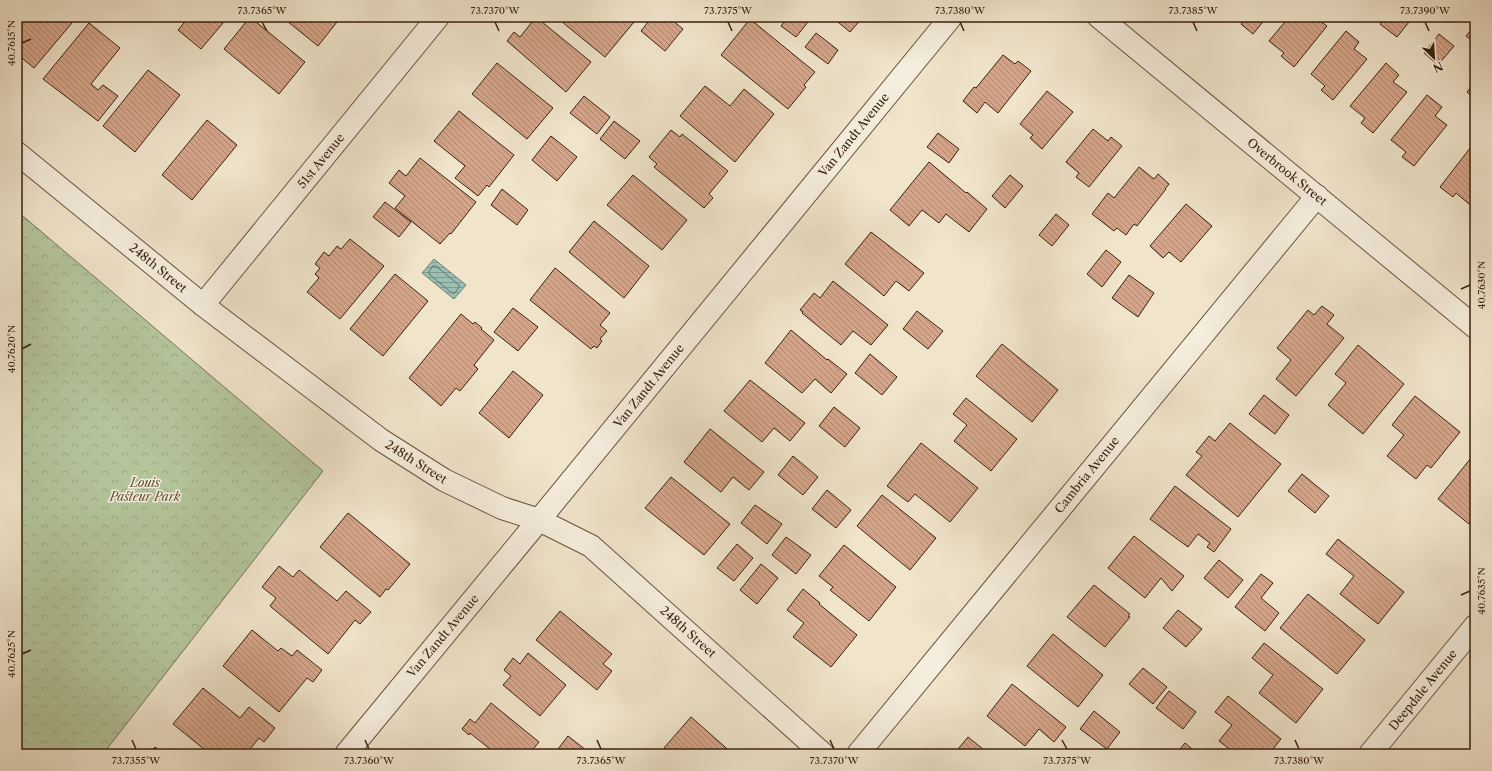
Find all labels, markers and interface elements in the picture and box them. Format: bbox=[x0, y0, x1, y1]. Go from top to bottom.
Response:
text: 73.7365°W bbox=[238, 4, 288, 17]
text: 73.7370°W bbox=[471, 4, 520, 17]
text: 73.7375°W bbox=[704, 4, 753, 17]
text: 73.7380°W bbox=[935, 4, 986, 17]
text: 73.7385°W bbox=[1169, 4, 1219, 17]
text: 73.7390°W bbox=[1400, 4, 1451, 17]
text: 40.7615°N bbox=[5, 20, 18, 66]
north arrow bbox=[1414, 38, 1454, 78]
text: N bbox=[1431, 59, 1446, 76]
street label: Van Zandt Avenue bbox=[815, 90, 892, 180]
street label: 51st Avenue bbox=[294, 130, 347, 191]
street label: Overbrook Street bbox=[1244, 135, 1331, 209]
street label: 248th Street bbox=[126, 240, 191, 296]
text: 40.7630°N bbox=[1475, 261, 1488, 309]
text: 40.7620°N bbox=[5, 325, 18, 373]
street label: Van Zandt Avenue bbox=[610, 341, 687, 431]
street label: Cambria Avenue bbox=[1051, 433, 1122, 516]
street label: 248th Street bbox=[383, 437, 451, 487]
park label: Louis Pasteur Park bbox=[109, 475, 181, 504]
text: 40.7635°N bbox=[1475, 567, 1488, 615]
street label: Van Zandt Avenue bbox=[403, 591, 482, 681]
street label: 248th Street bbox=[657, 603, 720, 661]
text: 40.7625°N bbox=[5, 630, 18, 678]
street label: Deepdale Avenue bbox=[1385, 646, 1460, 733]
text: 73.7355°W bbox=[112, 754, 161, 767]
text: 73.7360°W bbox=[344, 754, 395, 767]
text: 73.7365°W bbox=[577, 754, 627, 767]
text: 73.7370°W bbox=[810, 754, 859, 767]
text: 73.7375°W bbox=[1043, 754, 1092, 767]
text: 73.7380°W bbox=[1274, 754, 1325, 767]

